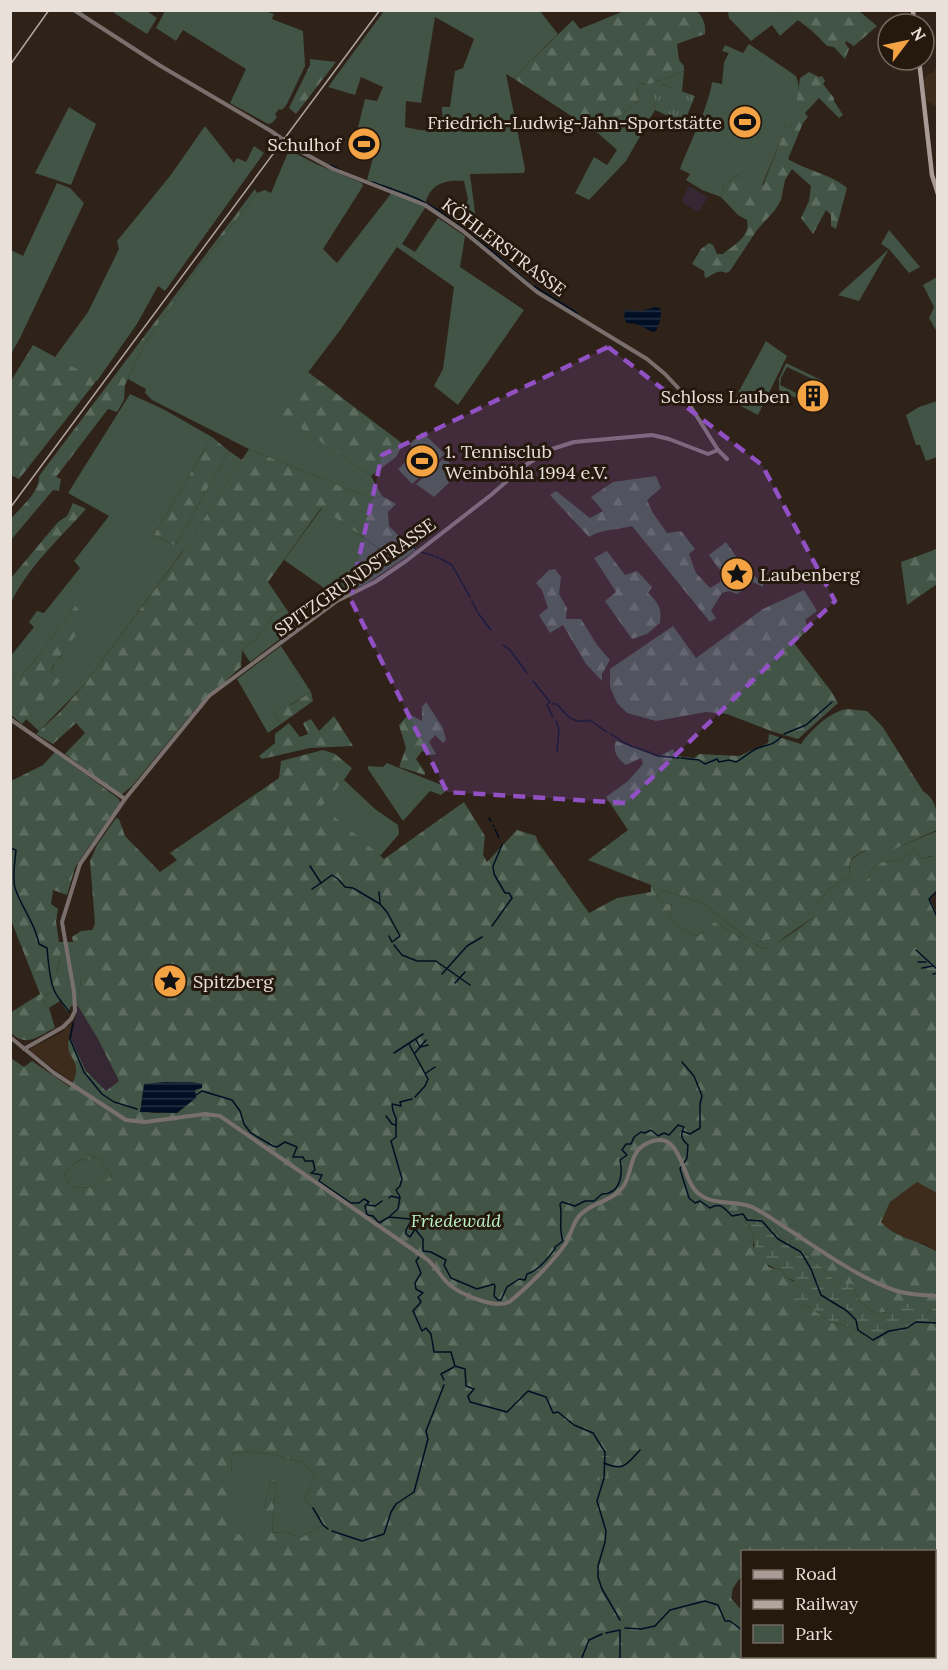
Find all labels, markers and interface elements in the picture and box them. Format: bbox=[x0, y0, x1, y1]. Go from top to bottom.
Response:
north arrow bbox=[876, 12, 936, 72]
text: N bbox=[907, 24, 930, 45]
sports icon: Friedrich-Ludwig-Jahn-Sportstätte bbox=[727, 104, 763, 140]
place label: Friedrich-Ludwig-Jahn-Sportstätte bbox=[427, 111, 722, 134]
sports icon: Schulhof bbox=[346, 126, 382, 162]
place label: Schulhof bbox=[267, 133, 343, 156]
street label: KÖHLERSTRASSE bbox=[437, 193, 571, 301]
building icon: Schloss Lauben bbox=[795, 378, 831, 414]
place label: Schloss Lauben bbox=[661, 385, 790, 408]
place label: 1. Tennisclub Weinböhla 1994 e.V. bbox=[445, 440, 608, 484]
sports icon: 1. Tennisclub Weinböhla 1994 e.V. bbox=[404, 443, 440, 479]
street label: SPITZGRUNDSTRASSE bbox=[270, 513, 440, 641]
place icon: Laubenberg bbox=[719, 556, 755, 592]
place label: Laubenberg bbox=[760, 563, 861, 586]
place icon: Spitzberg bbox=[152, 963, 188, 999]
place label: Spitzberg bbox=[193, 970, 274, 993]
park label: Friedewald bbox=[411, 1209, 501, 1232]
legend bbox=[741, 1550, 936, 1658]
text: Road bbox=[795, 1562, 837, 1585]
text: Railway bbox=[795, 1592, 859, 1615]
text: Park bbox=[795, 1622, 833, 1645]

